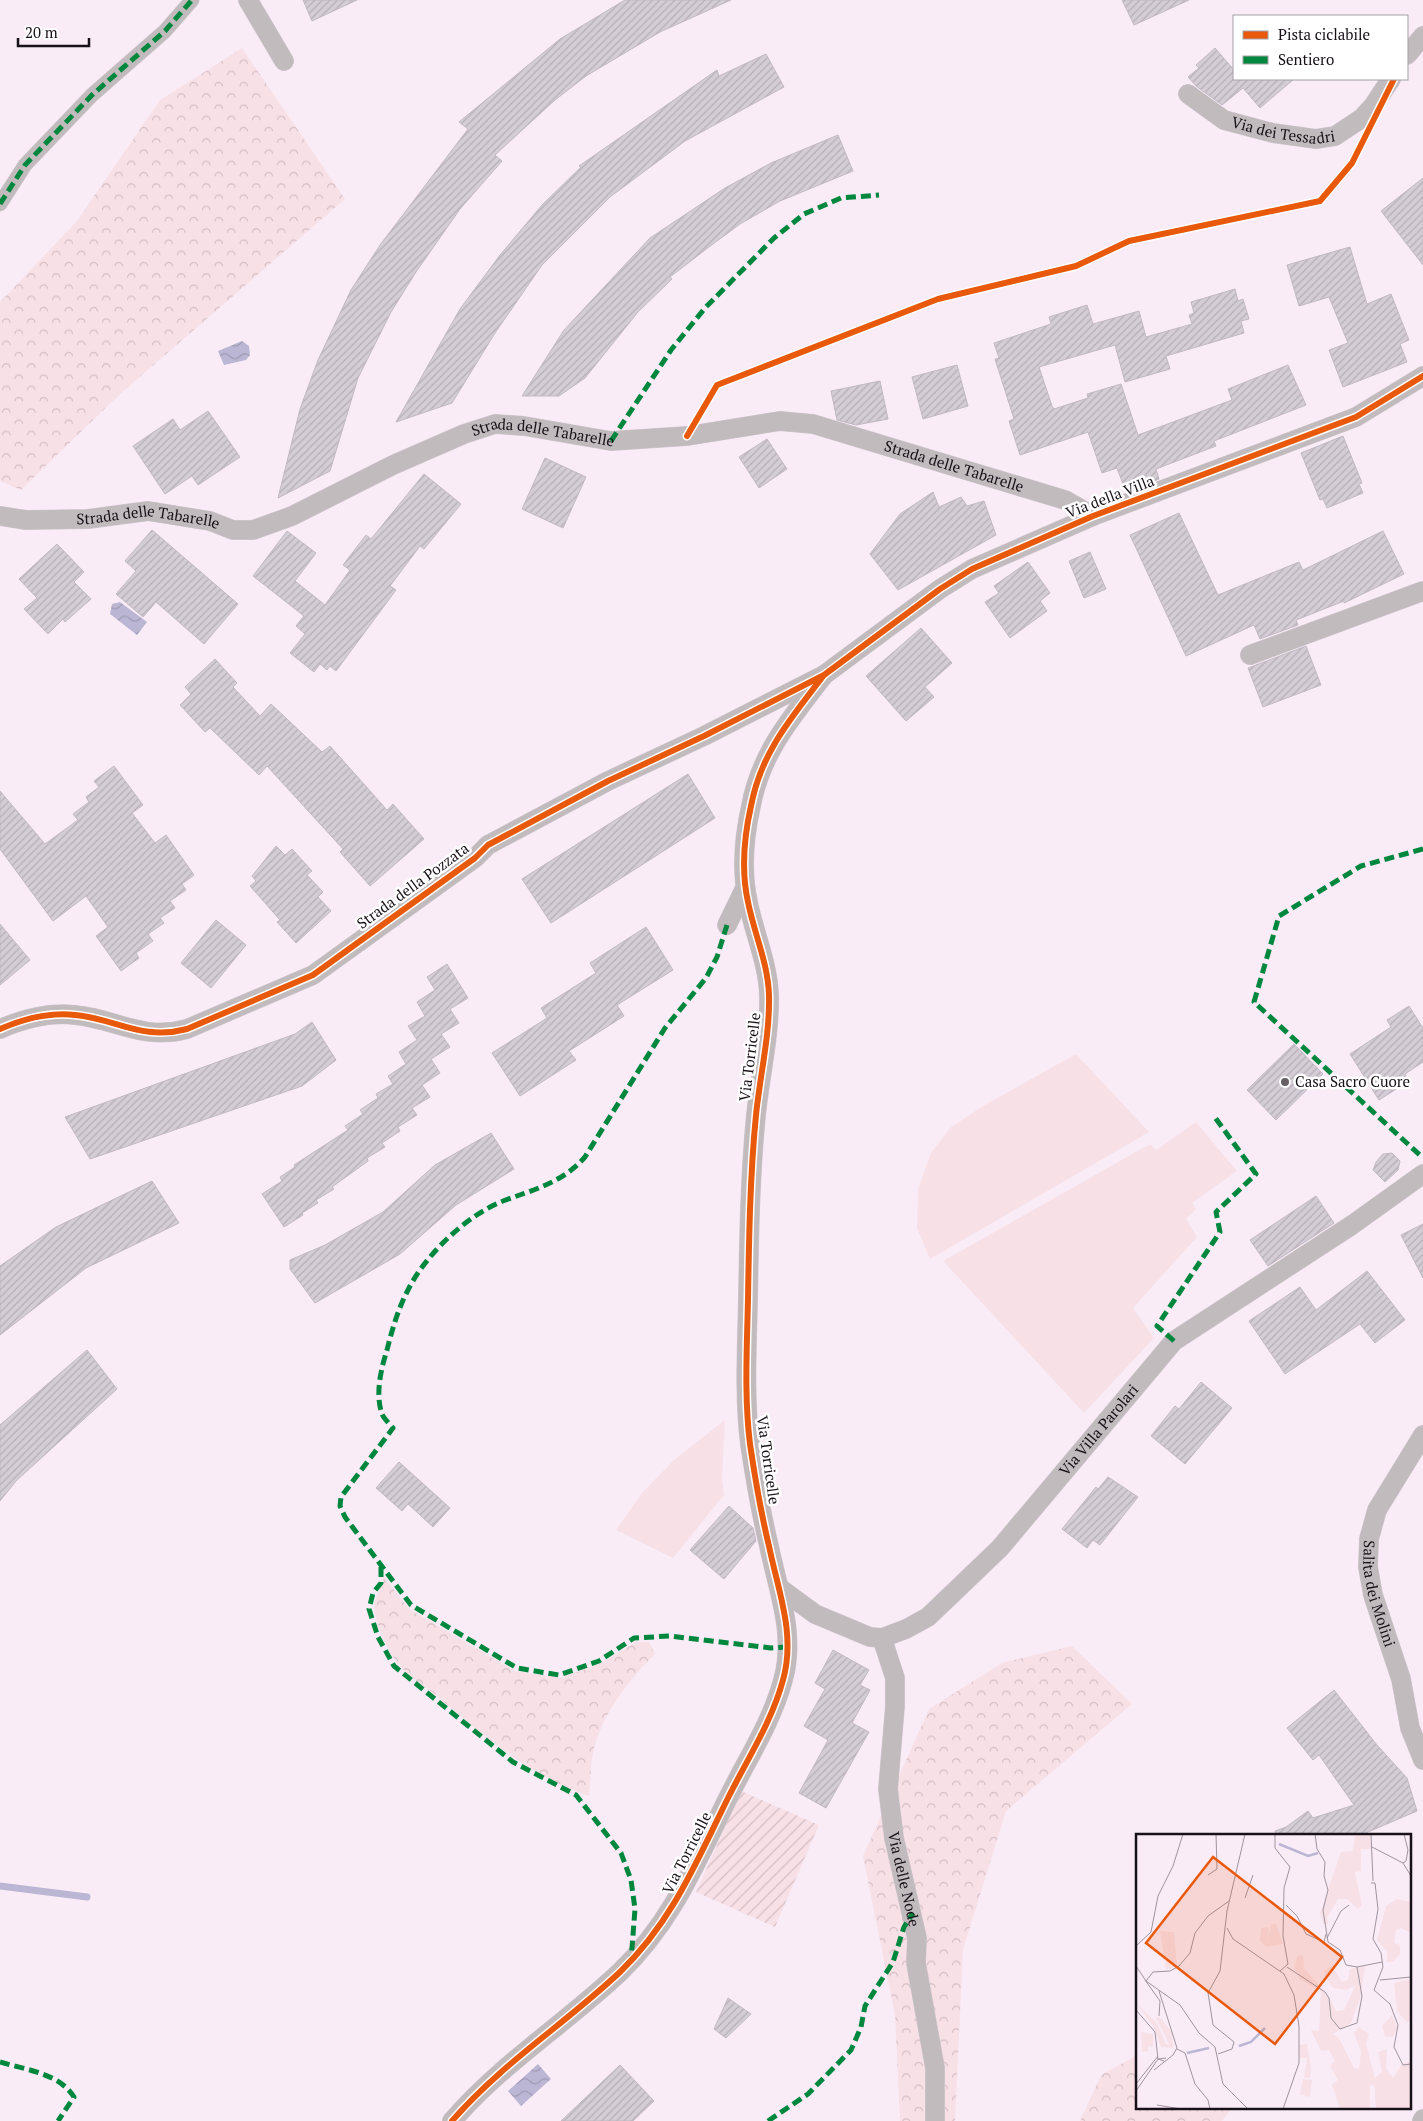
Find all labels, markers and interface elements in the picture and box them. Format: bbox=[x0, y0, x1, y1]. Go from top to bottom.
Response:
scale bar bbox=[18, 15, 89, 47]
legend bbox=[1233, 15, 1408, 80]
text: 20 m bbox=[25, 22, 58, 42]
text: Pista ciclabile bbox=[1278, 24, 1370, 44]
text: Sentiero bbox=[1278, 49, 1334, 69]
street label: Via dei Tessadri bbox=[1229, 111, 1336, 148]
street label: Strada delle Tabarelle bbox=[468, 413, 616, 450]
street label: Strada delle Tabarelle bbox=[882, 435, 1026, 496]
street label: Via della Villa bbox=[1063, 470, 1157, 522]
street label: Strada delle Tabarelle bbox=[76, 500, 223, 533]
street label: Strada della Pozzata bbox=[352, 837, 473, 933]
street label: Via Torricelle bbox=[734, 1011, 764, 1103]
place label: Casa Sacro Cuore bbox=[1295, 1071, 1410, 1091]
marker: Casa Sacro Cuore bbox=[1279, 1076, 1291, 1088]
street label: Via Villa Parolari bbox=[1054, 1380, 1142, 1480]
street label: Via Torricelle bbox=[753, 1414, 785, 1506]
street label: Salita dei Molini bbox=[1359, 1540, 1401, 1649]
street label: Via Torricelle bbox=[657, 1808, 715, 1897]
street label: Via delle Node bbox=[884, 1830, 925, 1929]
inset map bbox=[1136, 1834, 1410, 2108]

